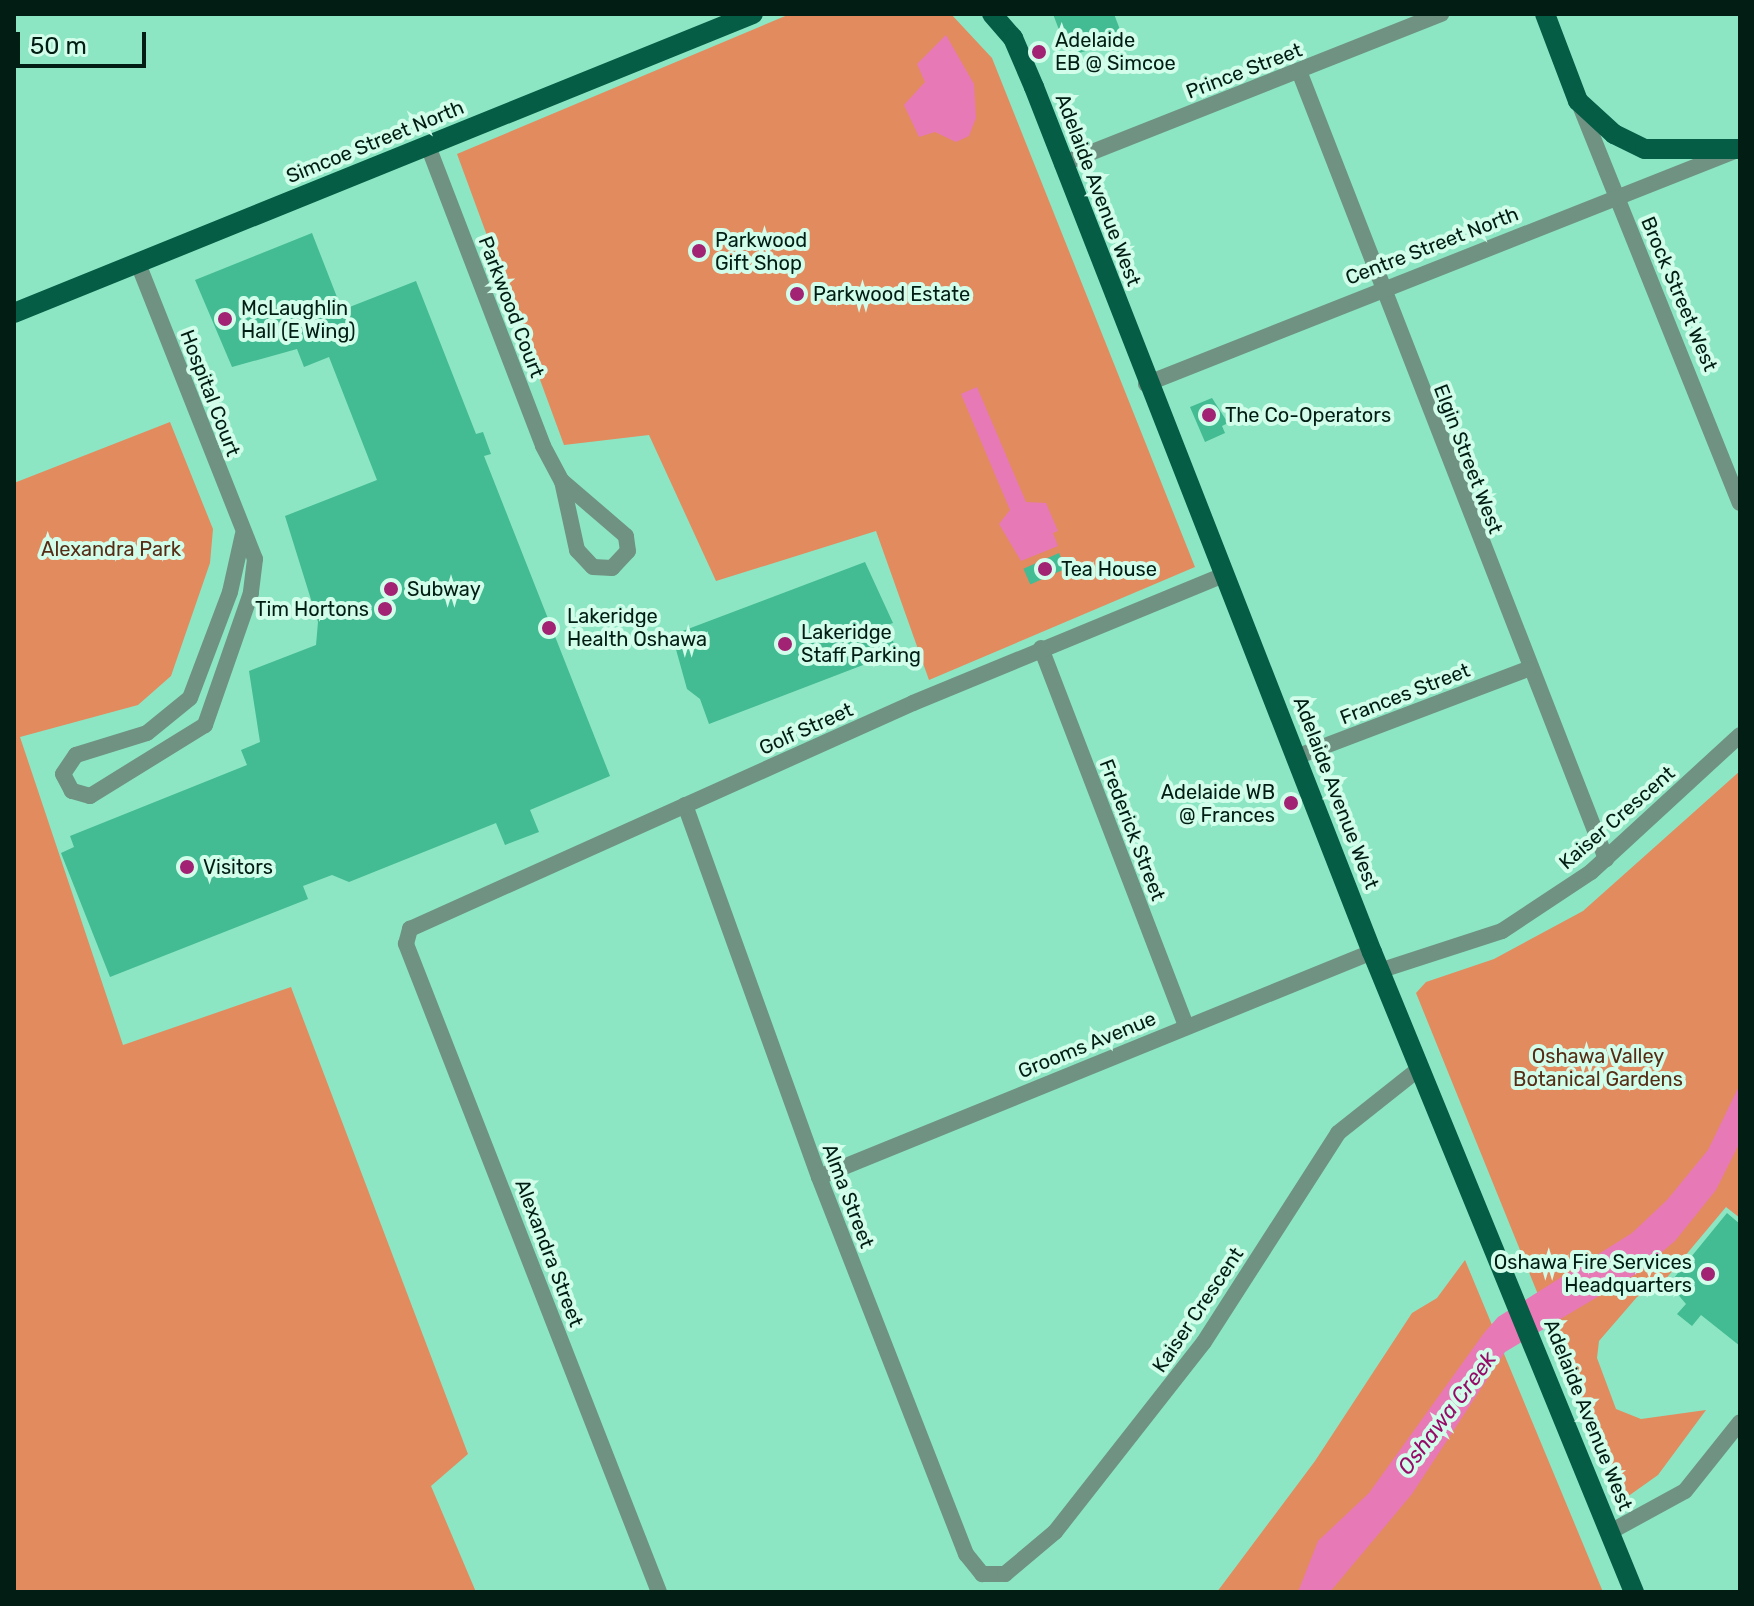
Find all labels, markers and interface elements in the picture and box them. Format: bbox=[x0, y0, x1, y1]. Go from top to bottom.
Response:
scale bar bbox=[20, 16, 150, 66]
place label: Adelaide EB @ Simcoe bbox=[1055, 28, 1176, 75]
text: 50 m bbox=[30, 32, 87, 60]
street label: Prince Street bbox=[1183, 38, 1305, 104]
marker: Adelaide EB @ Simcoe bbox=[1030, 43, 1048, 61]
street label: Adelaide Avenue West bbox=[1050, 90, 1146, 290]
street label: Simcoe Street North bbox=[283, 95, 467, 189]
street label: Centre Street North bbox=[1342, 202, 1522, 290]
street label: Brock Street West bbox=[1636, 213, 1722, 375]
place label: Parkwood Gift Shop bbox=[715, 228, 807, 275]
street label: Parkwood Court bbox=[473, 233, 549, 381]
marker: Parkwood Gift Shop bbox=[690, 242, 708, 260]
place label: Parkwood Estate bbox=[813, 282, 970, 306]
marker: Parkwood Estate bbox=[788, 285, 806, 303]
place label: McLaughlin Hall (E Wing) bbox=[241, 296, 356, 343]
marker: McLaughlin Hall (E Wing) bbox=[216, 310, 234, 328]
street label: Hospital Court bbox=[175, 326, 245, 460]
street label: Elgin Street West bbox=[1428, 381, 1508, 537]
place label: The Co-Operators bbox=[1225, 403, 1391, 427]
marker: The Co-Operators bbox=[1200, 406, 1218, 424]
park label: Alexandra Park bbox=[41, 537, 181, 561]
place label: Tea House bbox=[1061, 557, 1157, 581]
marker: Tea House bbox=[1036, 560, 1054, 578]
place label: Subway bbox=[407, 577, 481, 601]
marker: Subway bbox=[382, 580, 400, 598]
place label: Tim Hortons bbox=[255, 597, 369, 621]
marker: Tim Hortons bbox=[376, 600, 394, 618]
place label: Lakeridge Health Oshawa bbox=[567, 604, 707, 651]
marker: Lakeridge Health Oshawa bbox=[538, 617, 560, 639]
place label: Lakeridge Staff Parking bbox=[801, 620, 921, 667]
marker: Lakeridge Staff Parking bbox=[776, 635, 794, 653]
street label: Frances Street bbox=[1337, 658, 1473, 730]
street label: Adelaide Avenue West bbox=[1288, 693, 1384, 893]
street label: Golf Street bbox=[755, 698, 857, 760]
street label: Frederick Street bbox=[1094, 756, 1170, 904]
street label: Kaiser Crescent bbox=[1554, 761, 1680, 875]
place label: Adelaide WB @ Frances bbox=[1161, 780, 1275, 827]
marker: Adelaide WB @ Frances bbox=[1282, 794, 1300, 812]
place label: Visitors bbox=[203, 855, 273, 879]
marker: Visitors bbox=[178, 858, 196, 876]
street label: Grooms Avenue bbox=[1014, 1006, 1160, 1084]
park label: Oshawa Valley Botanical Gardens bbox=[1513, 1045, 1683, 1092]
street label: Alma Street bbox=[817, 1140, 879, 1252]
street label: Alexandra Street bbox=[510, 1176, 588, 1330]
street label: Kaiser Crescent bbox=[1147, 1243, 1249, 1377]
place label: Oshawa Fire Services Headquarters bbox=[1494, 1250, 1692, 1297]
marker: Oshawa Fire Services Headquarters bbox=[1699, 1265, 1717, 1283]
street label: Adelaide Avenue West bbox=[1538, 1316, 1638, 1514]
water label: Oshawa Creek bbox=[1392, 1346, 1502, 1480]

